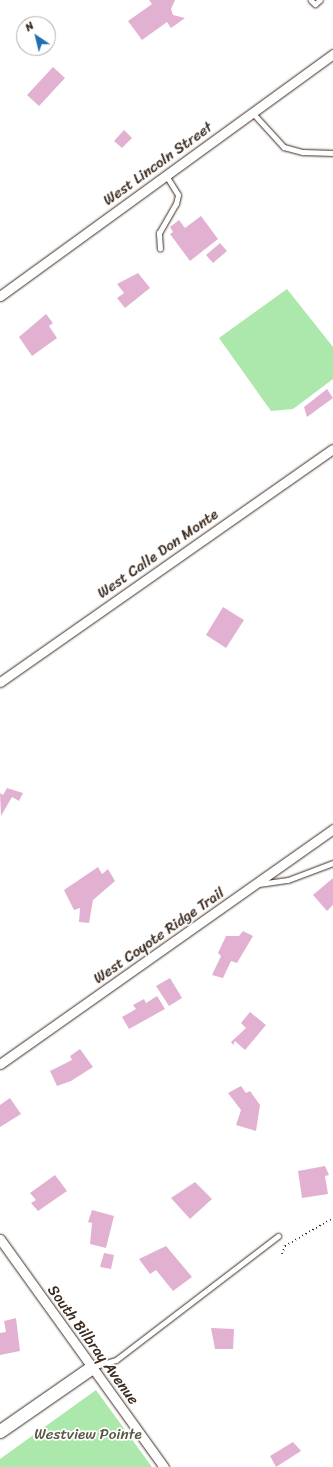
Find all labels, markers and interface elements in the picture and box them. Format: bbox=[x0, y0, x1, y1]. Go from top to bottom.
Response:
north arrow bbox=[16, 16, 56, 56]
text: N bbox=[21, 17, 38, 37]
street label: West Lincoln Street bbox=[100, 118, 216, 210]
street label: West Calle Don Monte bbox=[94, 505, 222, 603]
street label: West Coyote Ridge Trail bbox=[90, 884, 228, 988]
street label: South Bilbray Avenue bbox=[44, 1282, 142, 1408]
park label: Westview Pointe bbox=[34, 1426, 142, 1444]

